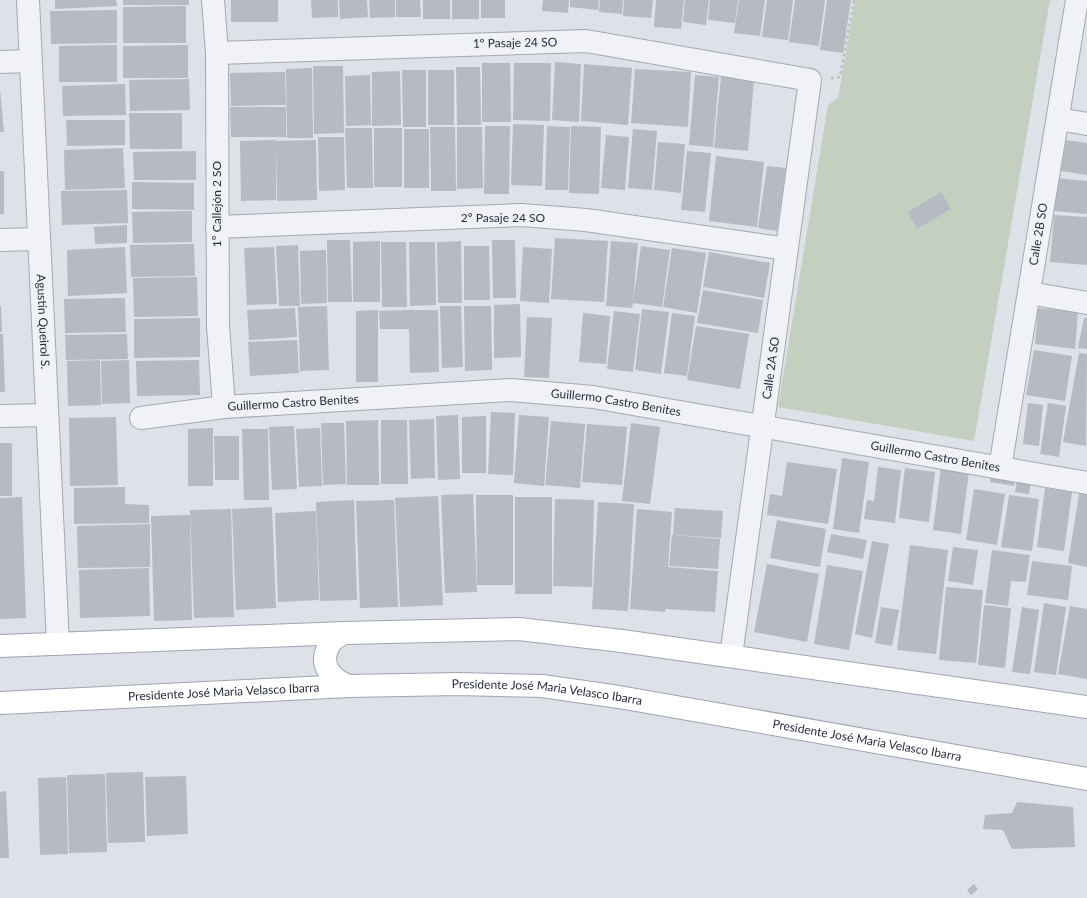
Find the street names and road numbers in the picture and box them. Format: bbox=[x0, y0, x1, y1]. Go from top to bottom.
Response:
street label: 1º Pasaje 24 SO bbox=[473, 34, 558, 51]
street label: 1º Callejón 2 SO bbox=[209, 160, 224, 247]
street label: Calle 2B SO bbox=[1025, 201, 1051, 266]
street label: 2º Pasaje 24 SO bbox=[461, 210, 546, 225]
street label: Agustín Queirol S. bbox=[34, 274, 53, 370]
street label: Calle 2A SO bbox=[759, 335, 782, 400]
street label: Guillermo Castro Benites bbox=[550, 385, 682, 419]
street label: Guillermo Castro Benites bbox=[227, 391, 359, 414]
street label: Guillermo Castro Benites bbox=[869, 437, 1001, 475]
street label: Presidente José Maria Velasco Ibarra bbox=[452, 676, 644, 708]
street label: Presidente José Maria Velasco Ibarra bbox=[128, 679, 320, 704]
street label: Presidente José Maria Velasco Ibarra bbox=[771, 716, 963, 764]

